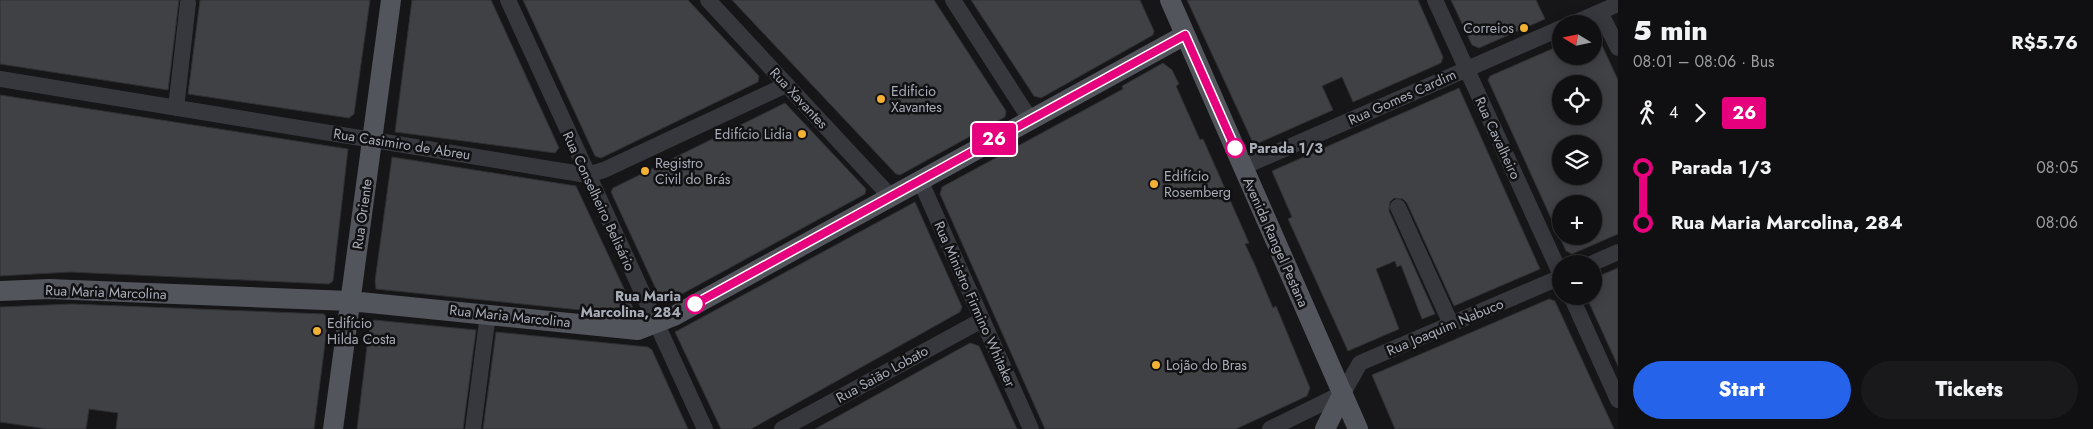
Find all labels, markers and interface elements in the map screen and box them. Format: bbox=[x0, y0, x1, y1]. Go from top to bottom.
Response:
text: 5 min bbox=[1633, 10, 1708, 51]
north arrow bbox=[1552, 15, 1602, 65]
map controls bbox=[1552, 15, 1602, 305]
place label: Correios bbox=[1463, 18, 1514, 38]
marker: Correios bbox=[1518, 22, 1530, 34]
text: R$5.76 bbox=[2011, 29, 2078, 56]
text: 08:01 – 08:06 · Bus bbox=[1633, 50, 1775, 73]
street label: Rua Xavantes bbox=[765, 63, 833, 133]
street label: Rua Gomes Cardim bbox=[1345, 64, 1459, 130]
button: locate bbox=[1552, 75, 1602, 125]
place label: Edificio Xavantes bbox=[891, 81, 942, 117]
marker: Edificio Xavantes bbox=[875, 93, 887, 105]
street label: Rua Cavalheiro bbox=[1470, 93, 1526, 183]
icon: walk bbox=[1633, 99, 1661, 127]
icon: forward bbox=[1686, 99, 1714, 127]
text: 26 bbox=[1732, 100, 1756, 126]
text: 4 bbox=[1669, 101, 1678, 124]
street label: Rua Casimiro de Abreu bbox=[332, 123, 472, 165]
line badge: 26 bbox=[972, 123, 1016, 155]
place label: Edifício Lidia bbox=[715, 124, 792, 144]
text: 26 bbox=[982, 126, 1006, 152]
street label: Rua Conselheiro Belisário bbox=[558, 128, 640, 274]
marker: Edifício Lidia bbox=[796, 128, 808, 140]
button: layers bbox=[1552, 135, 1602, 185]
marker: Parada 1/3 bbox=[1225, 138, 1245, 158]
place label: Parada 1/3 bbox=[1249, 138, 1323, 158]
place label: Registro Civil do Brás bbox=[655, 153, 731, 189]
text: Parada 1/3 bbox=[1671, 154, 1771, 181]
text: 08:05 bbox=[2036, 156, 2078, 179]
marker: Registro Civil do Brás bbox=[639, 165, 651, 177]
place label: Edifício Rosemberg bbox=[1164, 166, 1231, 202]
street label: Avenida Rangel Pestana bbox=[1238, 174, 1314, 310]
street label: Rua Oriente bbox=[347, 178, 377, 250]
marker: Edifício Rosemberg bbox=[1148, 178, 1160, 190]
button: + bbox=[1552, 195, 1602, 245]
text: Rua Maria Marcolina, 284 bbox=[1671, 209, 1903, 236]
text: 08:06 bbox=[2036, 211, 2078, 234]
street label: Rua Ministro Firmino Whitaker bbox=[929, 218, 1021, 390]
button: − bbox=[1552, 255, 1602, 305]
street label: Rua Maria Marcolina bbox=[45, 280, 167, 304]
place label: Rua Maria Marcolina, 284 bbox=[581, 286, 681, 322]
street label: Rua Joaquim Nabuco bbox=[1383, 293, 1507, 361]
marker: Rua Maria Marcolina, 284 bbox=[685, 294, 705, 314]
street label: Rua Maria Marcolina bbox=[449, 300, 571, 332]
place label: Edifício Hilda Costa bbox=[327, 313, 396, 349]
marker: Edifício Hilda Costa bbox=[311, 325, 323, 337]
street label: Rua Saião Lobato bbox=[832, 340, 932, 408]
place label: Lojão do Bras bbox=[1166, 355, 1247, 375]
marker: Lojão do Bras bbox=[1150, 359, 1162, 371]
button: Start bbox=[1633, 361, 1851, 419]
button: Tickets bbox=[1861, 361, 2078, 419]

